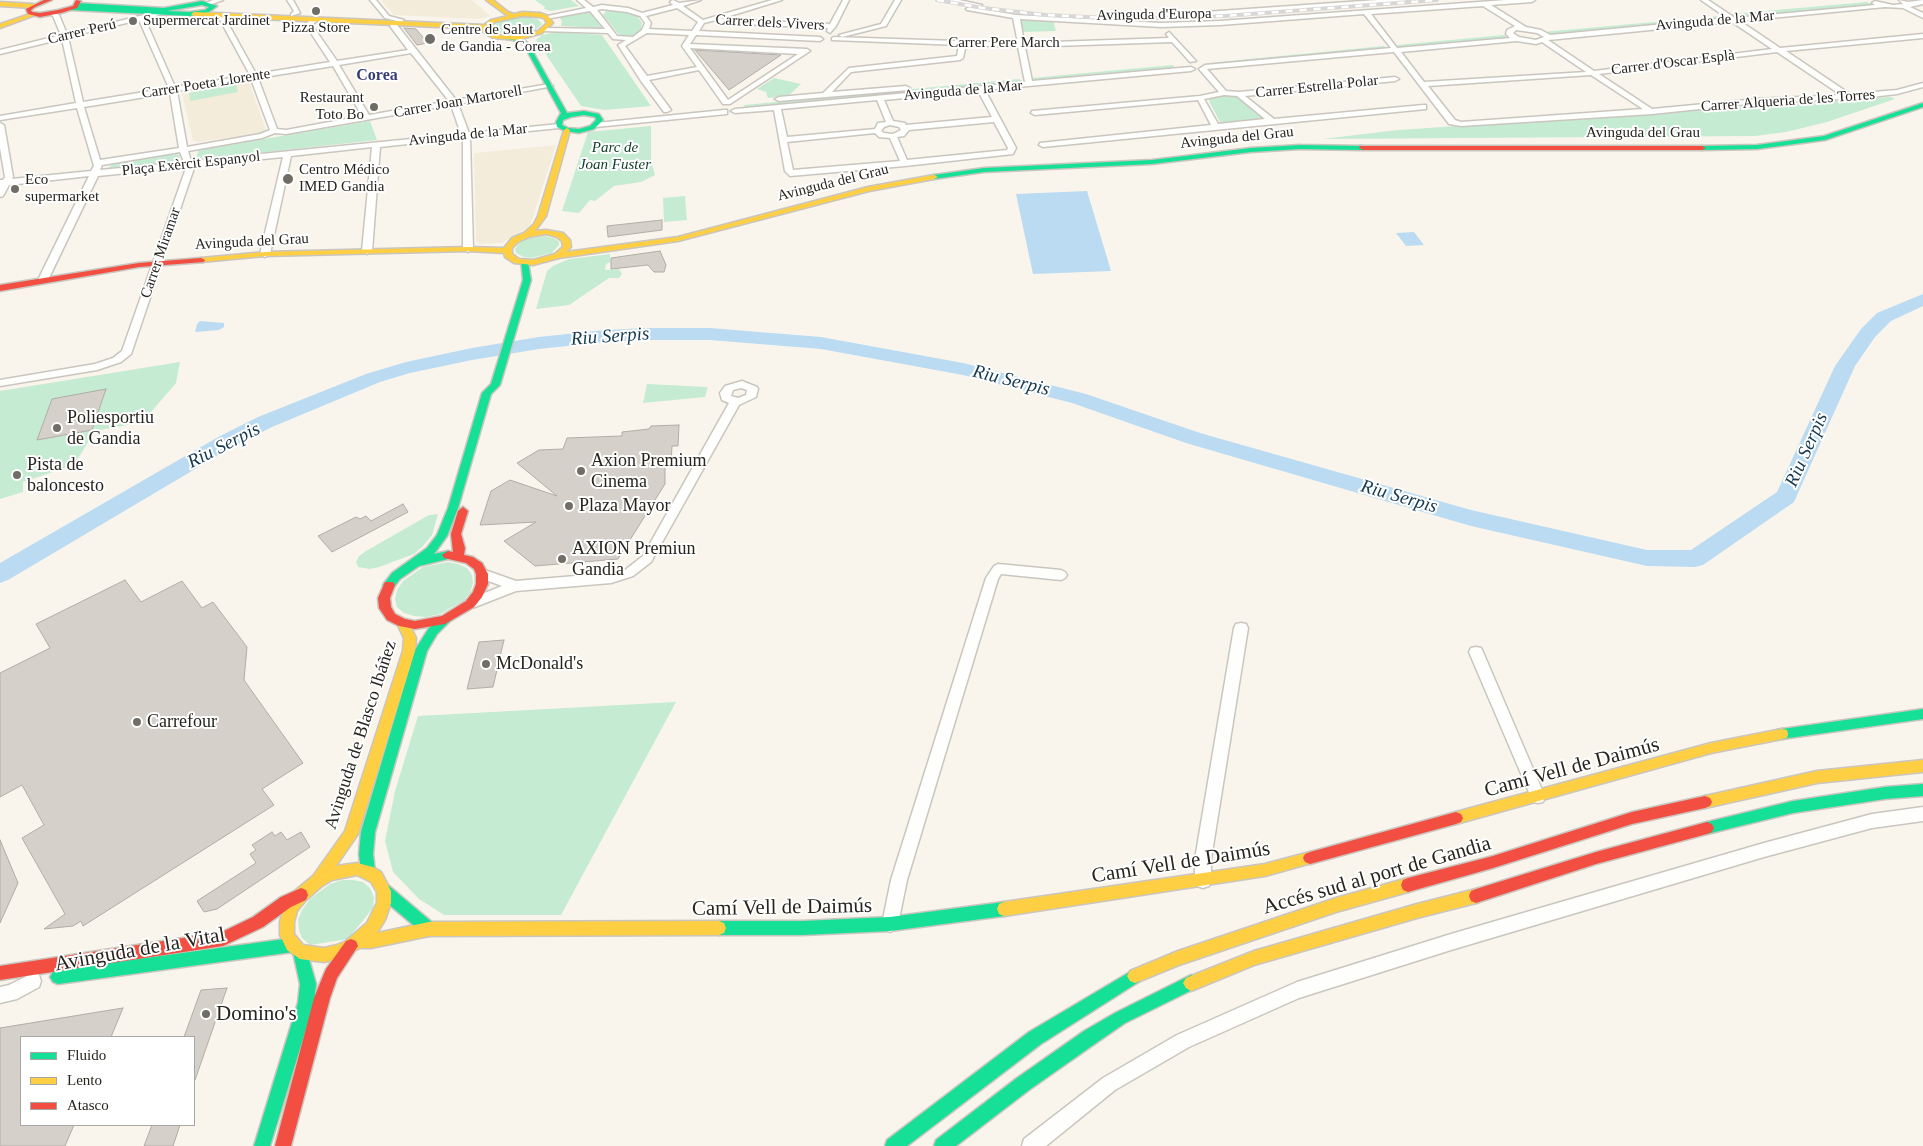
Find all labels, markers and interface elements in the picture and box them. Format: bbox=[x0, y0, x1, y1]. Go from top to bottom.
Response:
marker: Pizza Store bbox=[310, 5, 322, 17]
street label: Avinguda d'Europa bbox=[1096, 5, 1212, 25]
street label: Avinguda de la Mar bbox=[1655, 7, 1775, 35]
street label: Carrer dels Vivers bbox=[715, 11, 825, 35]
place label: Supermercat Jardinet bbox=[143, 12, 270, 30]
street label: Carrer Perú bbox=[46, 15, 118, 49]
marker: Supermercat Jardinet bbox=[127, 15, 139, 27]
place label: Pizza Store bbox=[282, 19, 350, 37]
place label: Centre de Salut de Gandia - Corea bbox=[441, 21, 551, 56]
marker: Centre de Salut de Gandia - Corea bbox=[423, 32, 437, 46]
street label: Carrer Pere March bbox=[948, 34, 1060, 52]
street label: Carrer d'Oscar Esplà bbox=[1610, 46, 1736, 80]
street label: Carrer Poeta Llorente bbox=[140, 65, 272, 103]
district label: Corea bbox=[356, 66, 398, 86]
street label: Carrer Estrella Polar bbox=[1255, 72, 1379, 102]
street label: Avinguda de la Mar bbox=[903, 77, 1023, 105]
street label: Carrer Joan Martorell bbox=[392, 82, 524, 122]
street label: Carrer Alqueria de les Torres bbox=[1700, 86, 1876, 116]
place label: Restaurant Toto Bo bbox=[300, 89, 364, 124]
marker: Restaurant Toto Bo bbox=[368, 101, 380, 113]
street label: Avinguda de la Mar bbox=[408, 120, 528, 150]
street label: Avinguda del Grau bbox=[1179, 123, 1295, 153]
street label: Avinguda del Grau bbox=[1586, 124, 1700, 142]
park label: Parc de Joan Fuster bbox=[579, 139, 651, 174]
street label: Plaça Exèrcit Espanyol bbox=[121, 148, 261, 180]
street label: Avinguda del Grau bbox=[776, 160, 890, 206]
place label: Centro Médico IMED Gandia bbox=[299, 161, 389, 196]
place label: Eco supermarket bbox=[25, 171, 99, 206]
marker: Centro Médico IMED Gandia bbox=[281, 172, 295, 186]
marker: Eco supermarket bbox=[9, 183, 21, 195]
street label: Carrer Miramar bbox=[137, 205, 185, 301]
street label: Avinguda del Grau bbox=[195, 230, 309, 254]
water label: Riu Serpis bbox=[570, 323, 650, 351]
water label: Riu Serpis bbox=[970, 360, 1052, 402]
place label: Poliesportiu de Gandia bbox=[67, 407, 154, 449]
water label: Riu Serpis bbox=[1781, 409, 1833, 491]
water label: Riu Serpis bbox=[184, 418, 264, 474]
marker: Poliesportiu de Gandia bbox=[51, 422, 63, 434]
place label: Axion Premium Cinema bbox=[591, 450, 706, 492]
place label: Pista de baloncesto bbox=[27, 454, 104, 496]
marker: Axion Premium Cinema bbox=[575, 465, 587, 477]
marker: Pista de baloncesto bbox=[11, 469, 23, 481]
water label: Riu Serpis bbox=[1358, 475, 1440, 519]
place label: Plaza Mayor bbox=[579, 495, 670, 517]
marker: Plaza Mayor bbox=[563, 500, 575, 512]
place label: AXION Premiun Gandia bbox=[572, 538, 695, 580]
marker: AXION Premiun Gandia bbox=[556, 553, 568, 565]
street label: Avinguda de Blasco Ibáñez bbox=[320, 638, 402, 832]
place label: McDonald's bbox=[496, 653, 583, 675]
marker: McDonald's bbox=[480, 658, 492, 670]
place label: Carrefour bbox=[147, 711, 217, 733]
marker: Carrefour bbox=[131, 716, 143, 728]
street label: Camí Vell de Daimús bbox=[1482, 733, 1662, 803]
street label: Accés sud al port de Gandia bbox=[1260, 831, 1494, 921]
street label: Camí Vell de Daimús bbox=[1090, 836, 1272, 890]
street label: Camí Vell de Daimús bbox=[692, 894, 872, 922]
street label: Avinguda de la Vital bbox=[53, 923, 227, 977]
place label: Domino's bbox=[216, 1001, 297, 1027]
marker: Domino's bbox=[200, 1008, 212, 1020]
legend bbox=[20, 1036, 195, 1126]
text: Fluido bbox=[67, 1047, 106, 1063]
text: Lento bbox=[67, 1072, 102, 1088]
text: Atasco bbox=[67, 1097, 109, 1113]

